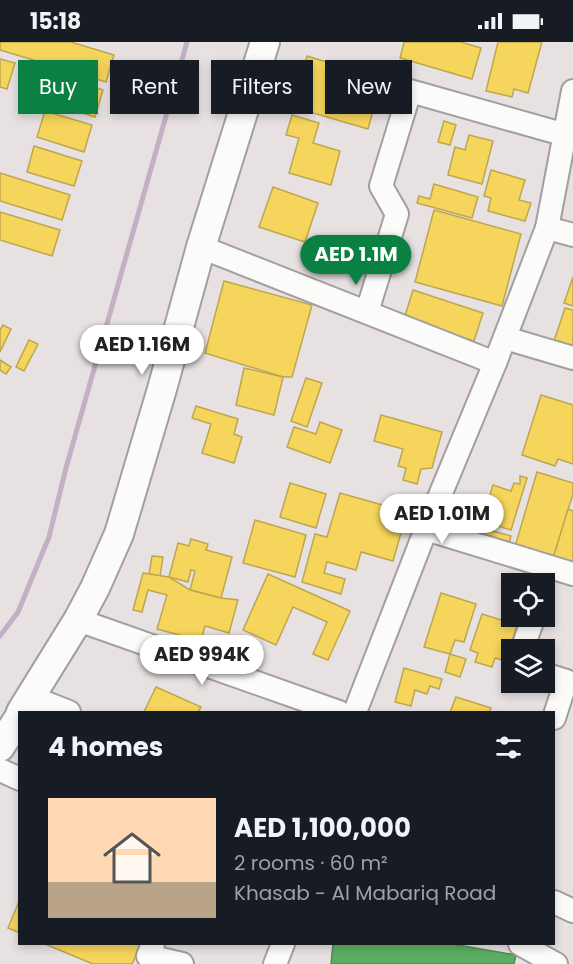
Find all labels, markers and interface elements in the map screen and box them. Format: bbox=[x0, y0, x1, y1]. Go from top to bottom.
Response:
text: 15:18 bbox=[30, 6, 81, 37]
chip: Buy bbox=[18, 60, 98, 114]
chip: Rent bbox=[110, 60, 199, 114]
chip: Filters bbox=[211, 60, 313, 114]
chip: New bbox=[325, 60, 412, 114]
pin: AED 1.1M bbox=[294, 235, 418, 286]
text: AED 1.1M bbox=[314, 240, 398, 268]
pin: AED 1.16M bbox=[73, 325, 211, 376]
text: AED 1.16M bbox=[94, 330, 190, 358]
pin: AED 1.01M bbox=[373, 494, 511, 545]
text: AED 1.01M bbox=[394, 499, 490, 527]
map controls bbox=[501, 573, 555, 693]
button: locate bbox=[501, 573, 555, 627]
pin: AED 994K bbox=[140, 635, 264, 686]
button: layers bbox=[501, 639, 555, 693]
text: AED 994K bbox=[154, 640, 250, 668]
text: 4 homes bbox=[48, 729, 163, 765]
icon: filters bbox=[492, 731, 525, 764]
text: AED 1,100,000 bbox=[234, 810, 411, 846]
icon: home bbox=[96, 822, 168, 894]
text: 2 rooms · 60 m² bbox=[234, 849, 388, 877]
text: Khasab - Al Mabariq Road bbox=[234, 879, 496, 907]

